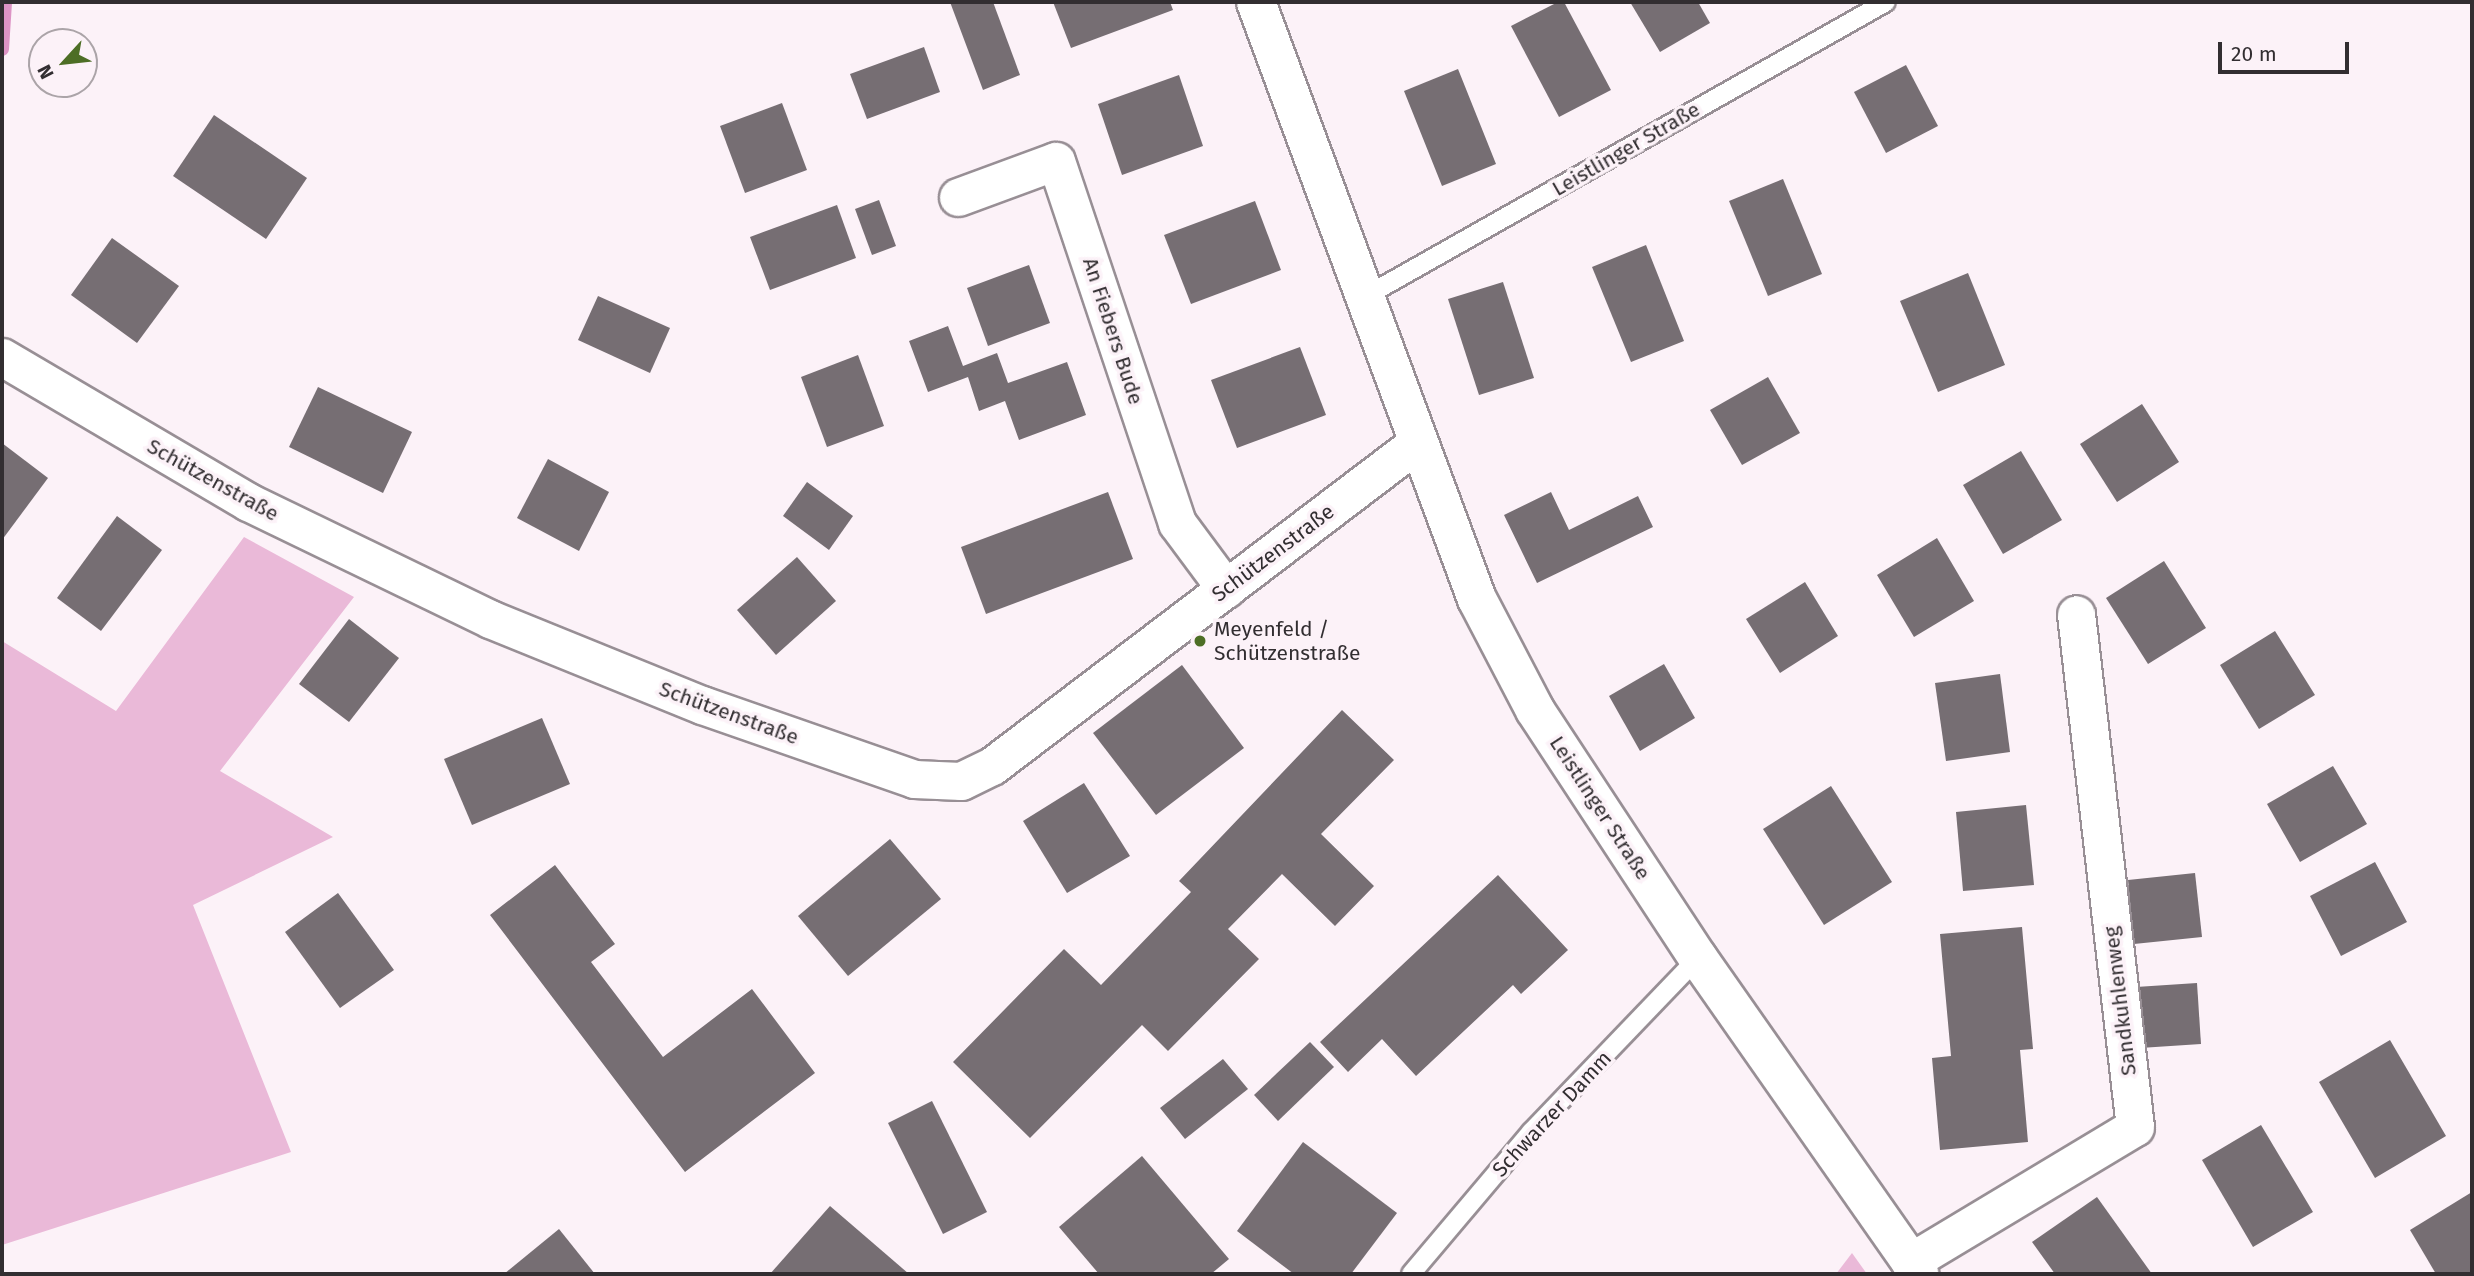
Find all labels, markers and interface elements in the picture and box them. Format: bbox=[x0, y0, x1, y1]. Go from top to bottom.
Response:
north arrow bbox=[28, 28, 98, 98]
scale bar bbox=[2222, 28, 2353, 72]
text: 20 m bbox=[2231, 41, 2277, 67]
text: N bbox=[33, 61, 59, 83]
street label: Leistlinger Straße bbox=[1548, 97, 1704, 201]
street label: An Fiebers Bude bbox=[1077, 254, 1149, 408]
street label: Schützenstraße bbox=[143, 433, 283, 527]
street label: Schützenstraße bbox=[1207, 499, 1339, 607]
place label: Meyenfeld / Schützenstraße bbox=[1214, 616, 1360, 666]
marker: Meyenfeld / Schützenstraße bbox=[1192, 633, 1208, 649]
street label: Schützenstraße bbox=[656, 676, 802, 750]
street label: Leistlinger Straße bbox=[1544, 731, 1656, 885]
street label: Sandkuhlenweg bbox=[2098, 925, 2142, 1077]
street label: Schwarzer Damm bbox=[1487, 1046, 1617, 1182]

